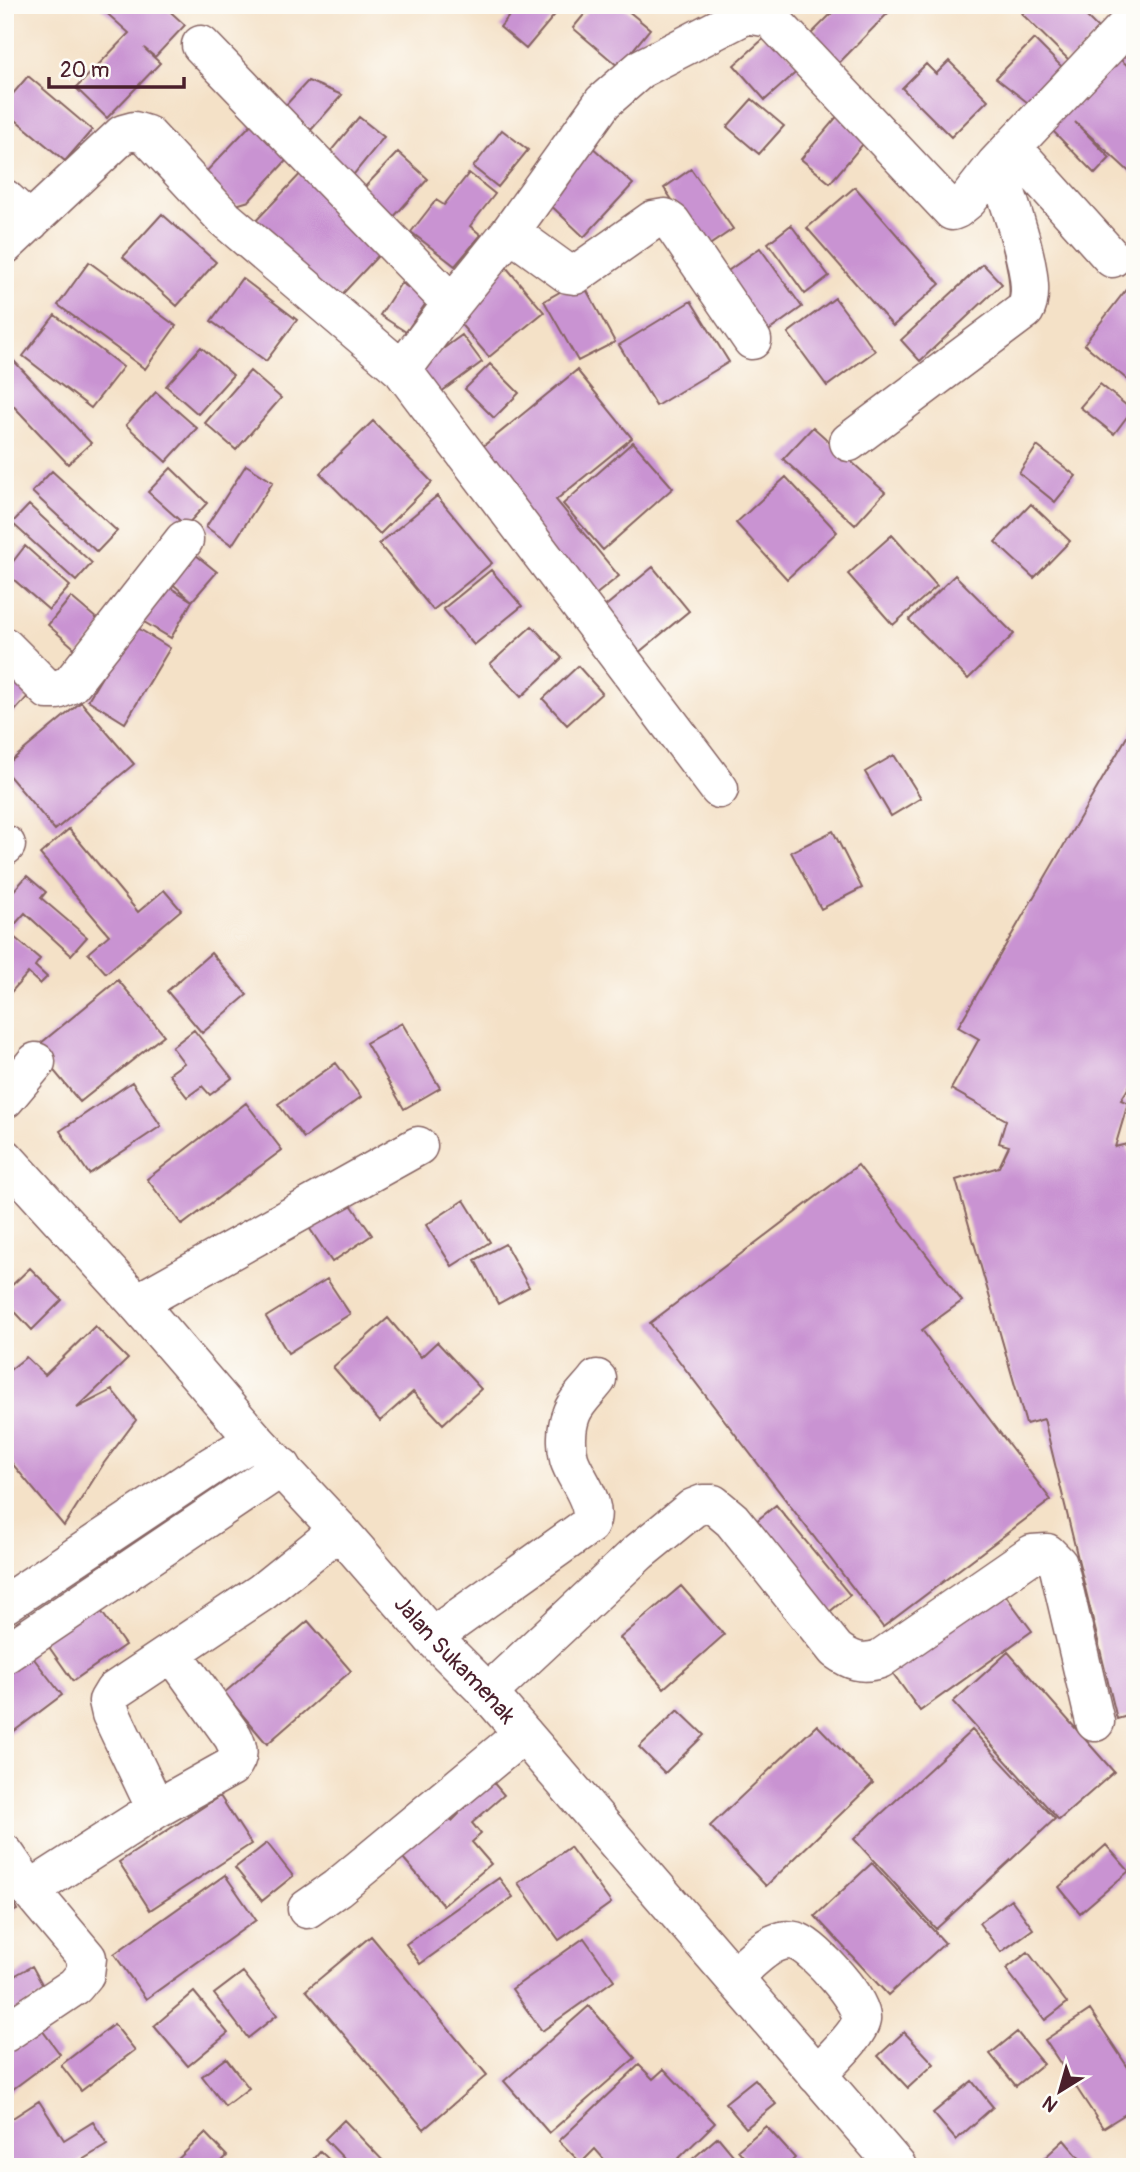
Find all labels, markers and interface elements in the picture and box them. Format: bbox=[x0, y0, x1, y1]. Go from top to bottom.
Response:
scale bar bbox=[49, 46, 184, 90]
text: 20 m bbox=[60, 57, 109, 84]
street label: Jalan Sukamenak bbox=[388, 1590, 522, 1730]
north arrow bbox=[1024, 2056, 1094, 2126]
text: N bbox=[1038, 2090, 1063, 2117]

